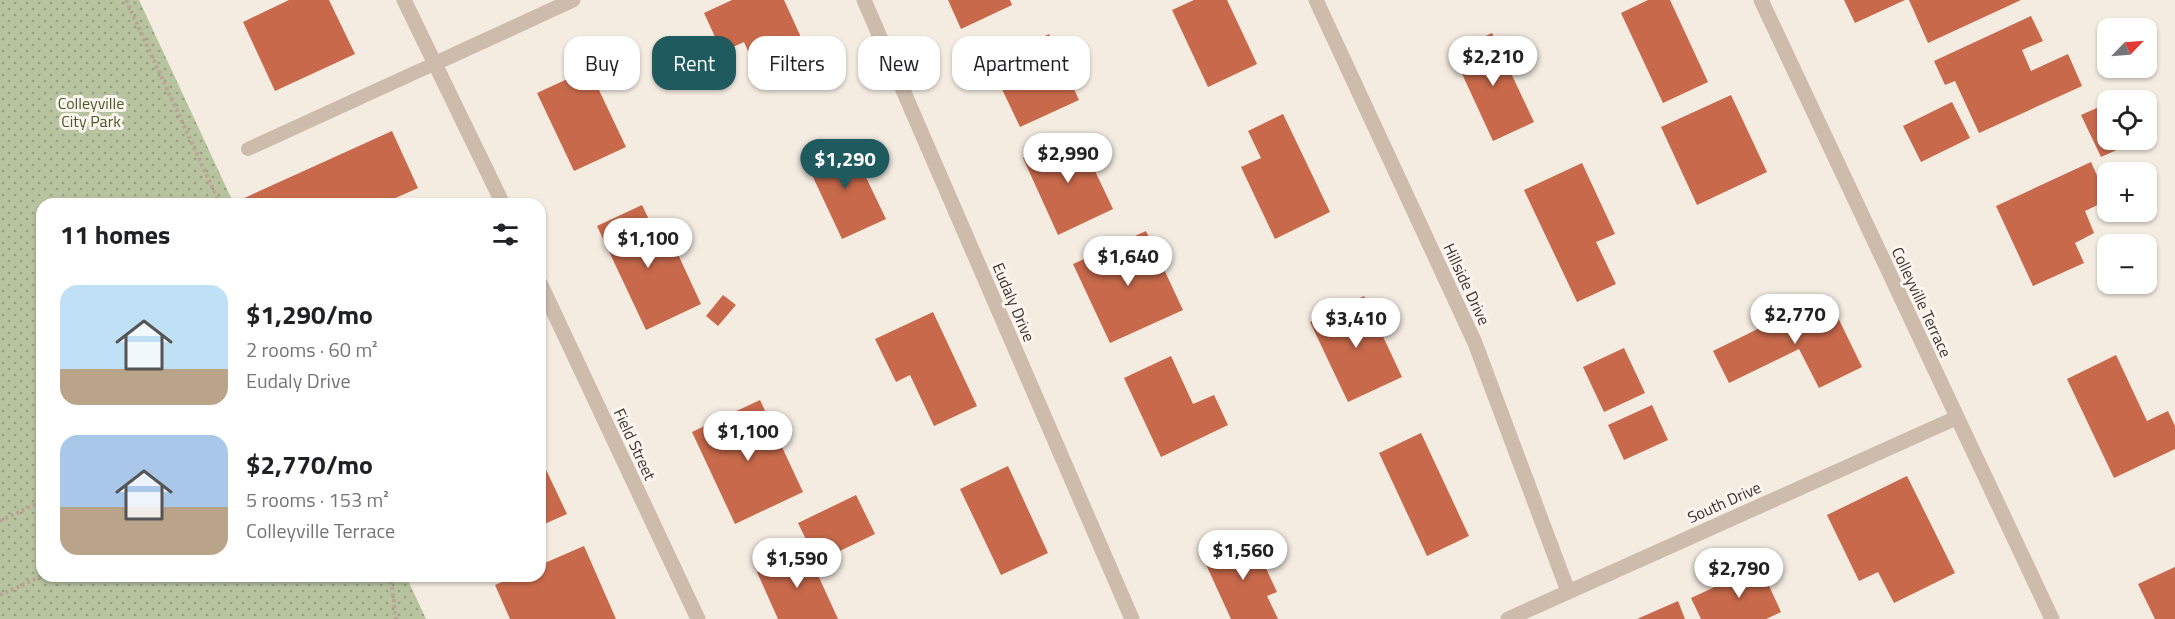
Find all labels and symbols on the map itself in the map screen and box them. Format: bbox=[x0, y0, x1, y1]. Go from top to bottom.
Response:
north arrow bbox=[2097, 18, 2157, 78]
pin: $2,210 bbox=[1444, 36, 1542, 87]
park label: Colleyville City Park bbox=[58, 91, 124, 133]
pin: $2,990 bbox=[1019, 133, 1117, 184]
pin: $1,290 bbox=[796, 139, 894, 190]
pin: $1,100 bbox=[599, 218, 697, 269]
pin: $1,640 bbox=[1079, 236, 1177, 287]
street label: Hillside Drive bbox=[1438, 239, 1496, 329]
street label: Colleyville Terrace bbox=[1886, 243, 1958, 361]
street label: Eudaly Drive bbox=[987, 259, 1041, 345]
pin: $2,770 bbox=[1746, 294, 1844, 345]
pin: $3,410 bbox=[1307, 298, 1405, 349]
street label: Field Street bbox=[608, 404, 662, 484]
pin: $1,100 bbox=[699, 411, 797, 462]
street label: South Drive bbox=[1683, 475, 1765, 529]
pin: $1,560 bbox=[1194, 530, 1292, 581]
pin: $1,590 bbox=[748, 538, 846, 589]
pin: $2,790 bbox=[1690, 548, 1788, 599]

